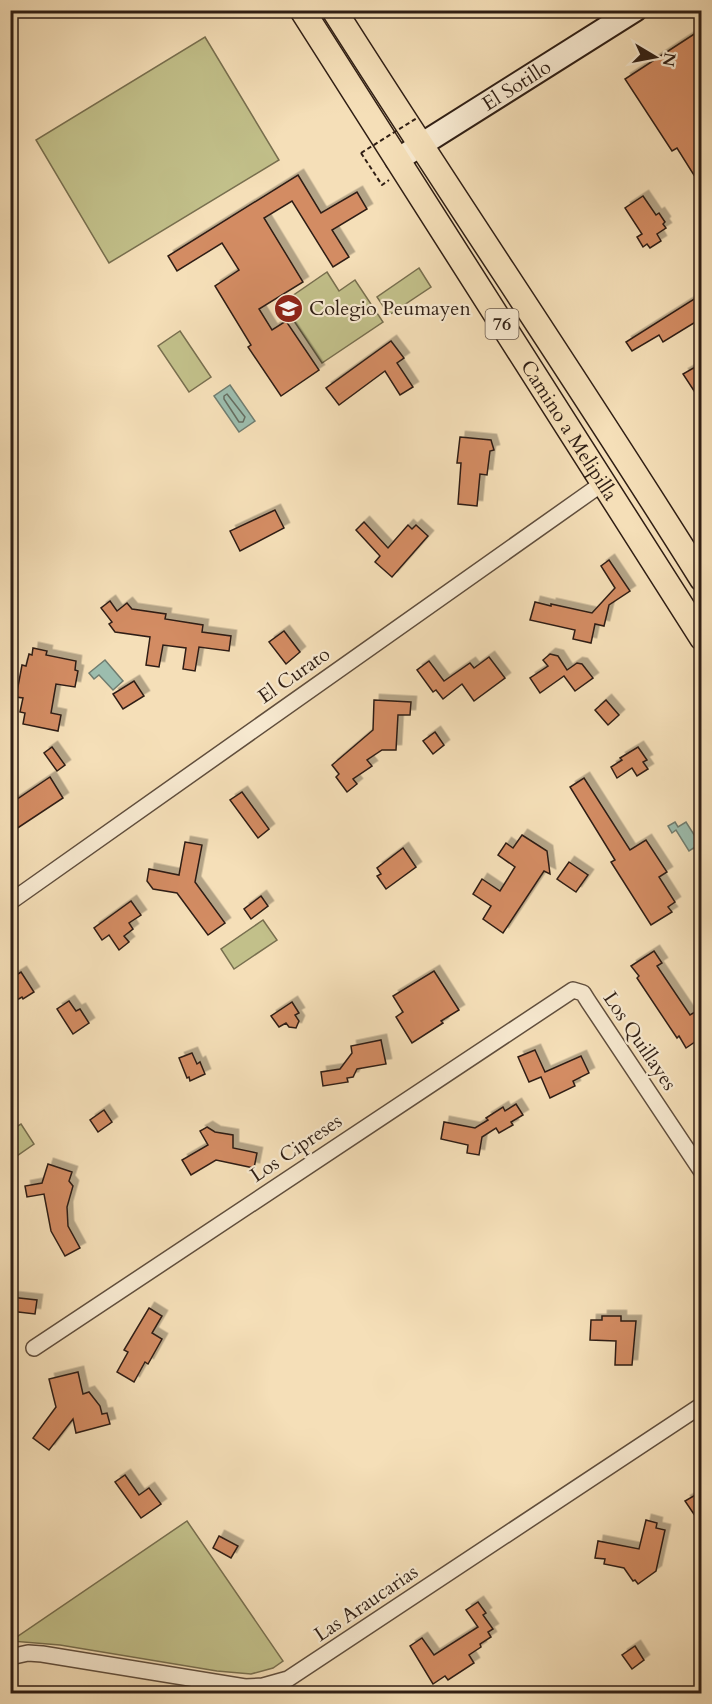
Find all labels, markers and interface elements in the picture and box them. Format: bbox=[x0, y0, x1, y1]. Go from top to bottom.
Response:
north arrow bbox=[625, 27, 685, 87]
text: N bbox=[657, 51, 681, 68]
street label: El Sotillo bbox=[477, 53, 556, 117]
school or university icon: Colegio Peumayen bbox=[272, 292, 304, 324]
place label: Colegio Peumayen bbox=[309, 295, 471, 322]
road number: 76 bbox=[486, 309, 518, 339]
street label: Camino a Melipilla bbox=[515, 355, 625, 506]
street label: El Curato bbox=[253, 640, 336, 710]
street label: Los Quillayes bbox=[597, 986, 683, 1096]
street label: Los Cipreses bbox=[245, 1107, 347, 1189]
street label: Las Araucarias bbox=[309, 1558, 423, 1648]

